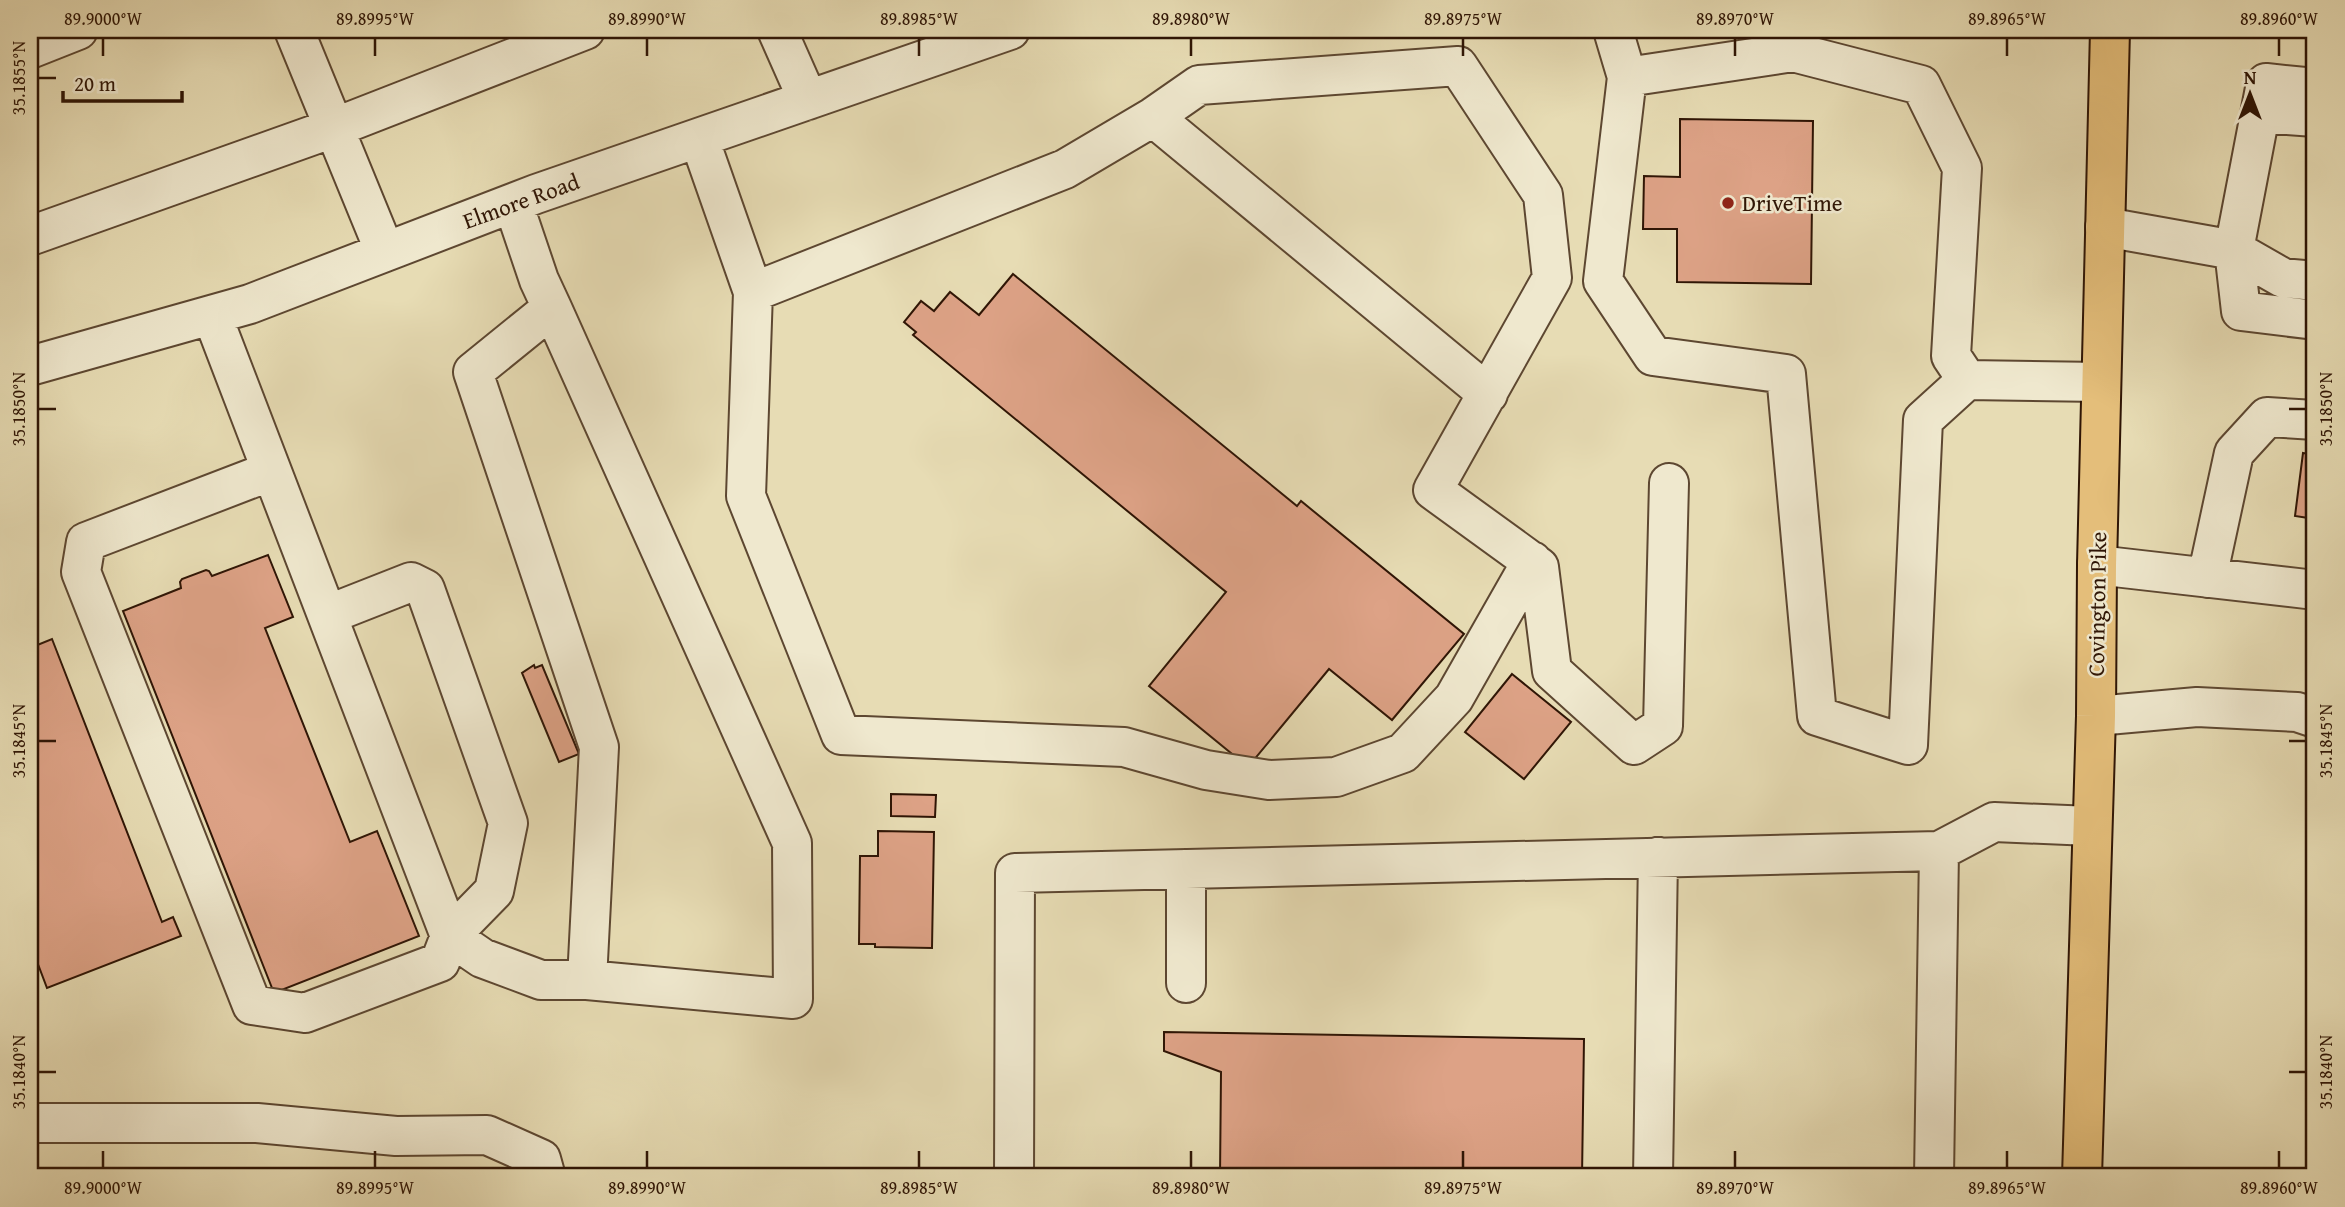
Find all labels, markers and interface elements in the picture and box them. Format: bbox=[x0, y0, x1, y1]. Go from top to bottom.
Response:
text: 89.9000°W bbox=[64, 5, 143, 32]
text: 89.8995°W bbox=[336, 5, 415, 32]
text: 89.8990°W bbox=[608, 5, 687, 32]
text: 89.8985°W bbox=[880, 5, 959, 32]
text: 89.8980°W bbox=[1152, 5, 1231, 32]
text: 89.8975°W bbox=[1424, 5, 1503, 32]
text: 89.8970°W bbox=[1696, 5, 1775, 32]
text: 89.8965°W bbox=[1968, 5, 2047, 32]
text: 89.8960°W bbox=[2240, 5, 2319, 32]
text: 35.1855°N bbox=[5, 40, 32, 115]
scale bar bbox=[63, 60, 182, 104]
north arrow bbox=[2216, 60, 2286, 130]
text: N bbox=[2244, 63, 2257, 91]
text: 20 m bbox=[74, 68, 116, 99]
street label: Elmore Road bbox=[458, 164, 584, 237]
place label: DriveTime bbox=[1742, 186, 1843, 219]
marker: DriveTime bbox=[1720, 195, 1736, 211]
text: 35.1850°N bbox=[5, 371, 32, 446]
text: 35.1850°N bbox=[2312, 371, 2339, 446]
street label: Covington Pike bbox=[2079, 531, 2114, 677]
text: 35.1845°N bbox=[5, 703, 32, 778]
text: 35.1845°N bbox=[2312, 703, 2339, 778]
text: 35.1840°N bbox=[5, 1034, 32, 1109]
text: 35.1840°N bbox=[2312, 1034, 2339, 1109]
text: 89.9000°W bbox=[64, 1174, 143, 1201]
text: 89.8995°W bbox=[336, 1174, 415, 1201]
text: 89.8990°W bbox=[608, 1174, 687, 1201]
text: 89.8985°W bbox=[880, 1174, 959, 1201]
text: 89.8980°W bbox=[1152, 1174, 1231, 1201]
text: 89.8975°W bbox=[1424, 1174, 1503, 1201]
text: 89.8970°W bbox=[1696, 1174, 1775, 1201]
text: 89.8965°W bbox=[1968, 1174, 2047, 1201]
text: 89.8960°W bbox=[2240, 1174, 2319, 1201]

